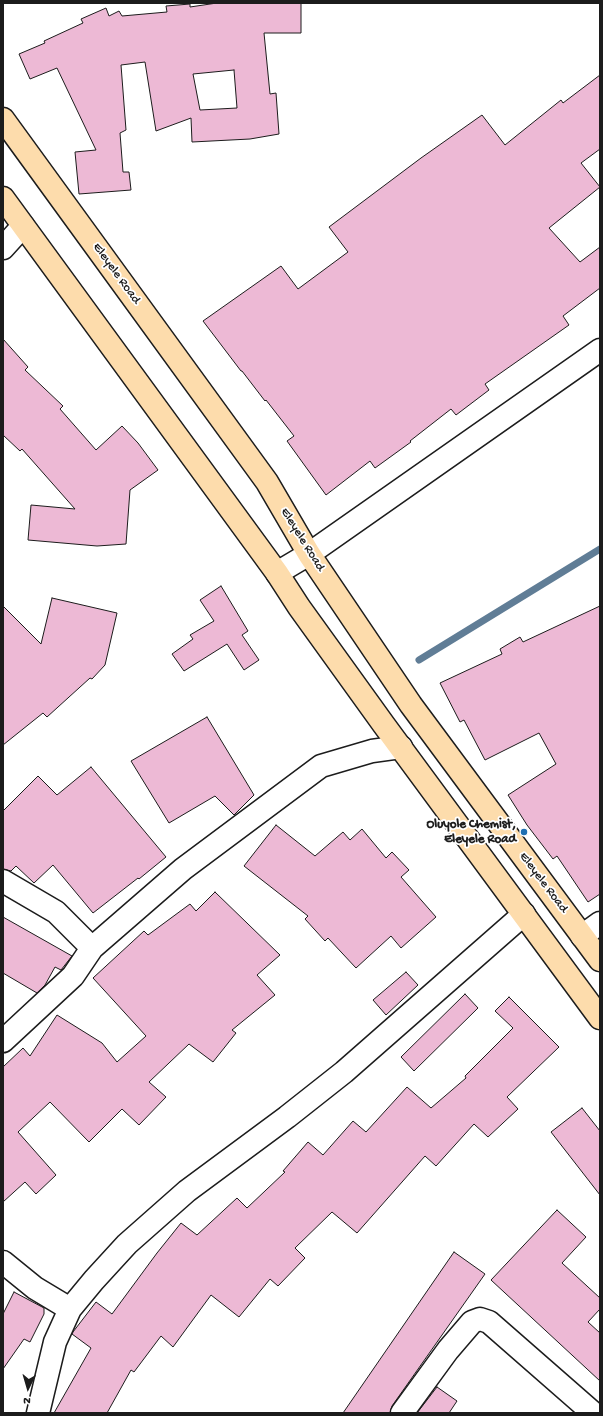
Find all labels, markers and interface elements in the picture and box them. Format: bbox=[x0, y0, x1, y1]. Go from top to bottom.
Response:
street label: Eleyele Road bbox=[89, 240, 143, 308]
street label: Eleyele Road bbox=[276, 505, 328, 575]
place label: Oluyole Chemist, Eleyele Road bbox=[426, 817, 516, 848]
marker: Oluyole Chemist, Eleyele Road bbox=[519, 827, 529, 837]
street label: Eleyele Road bbox=[515, 850, 571, 916]
north arrow bbox=[8, 1368, 48, 1408]
text: N bbox=[23, 1394, 31, 1406]

